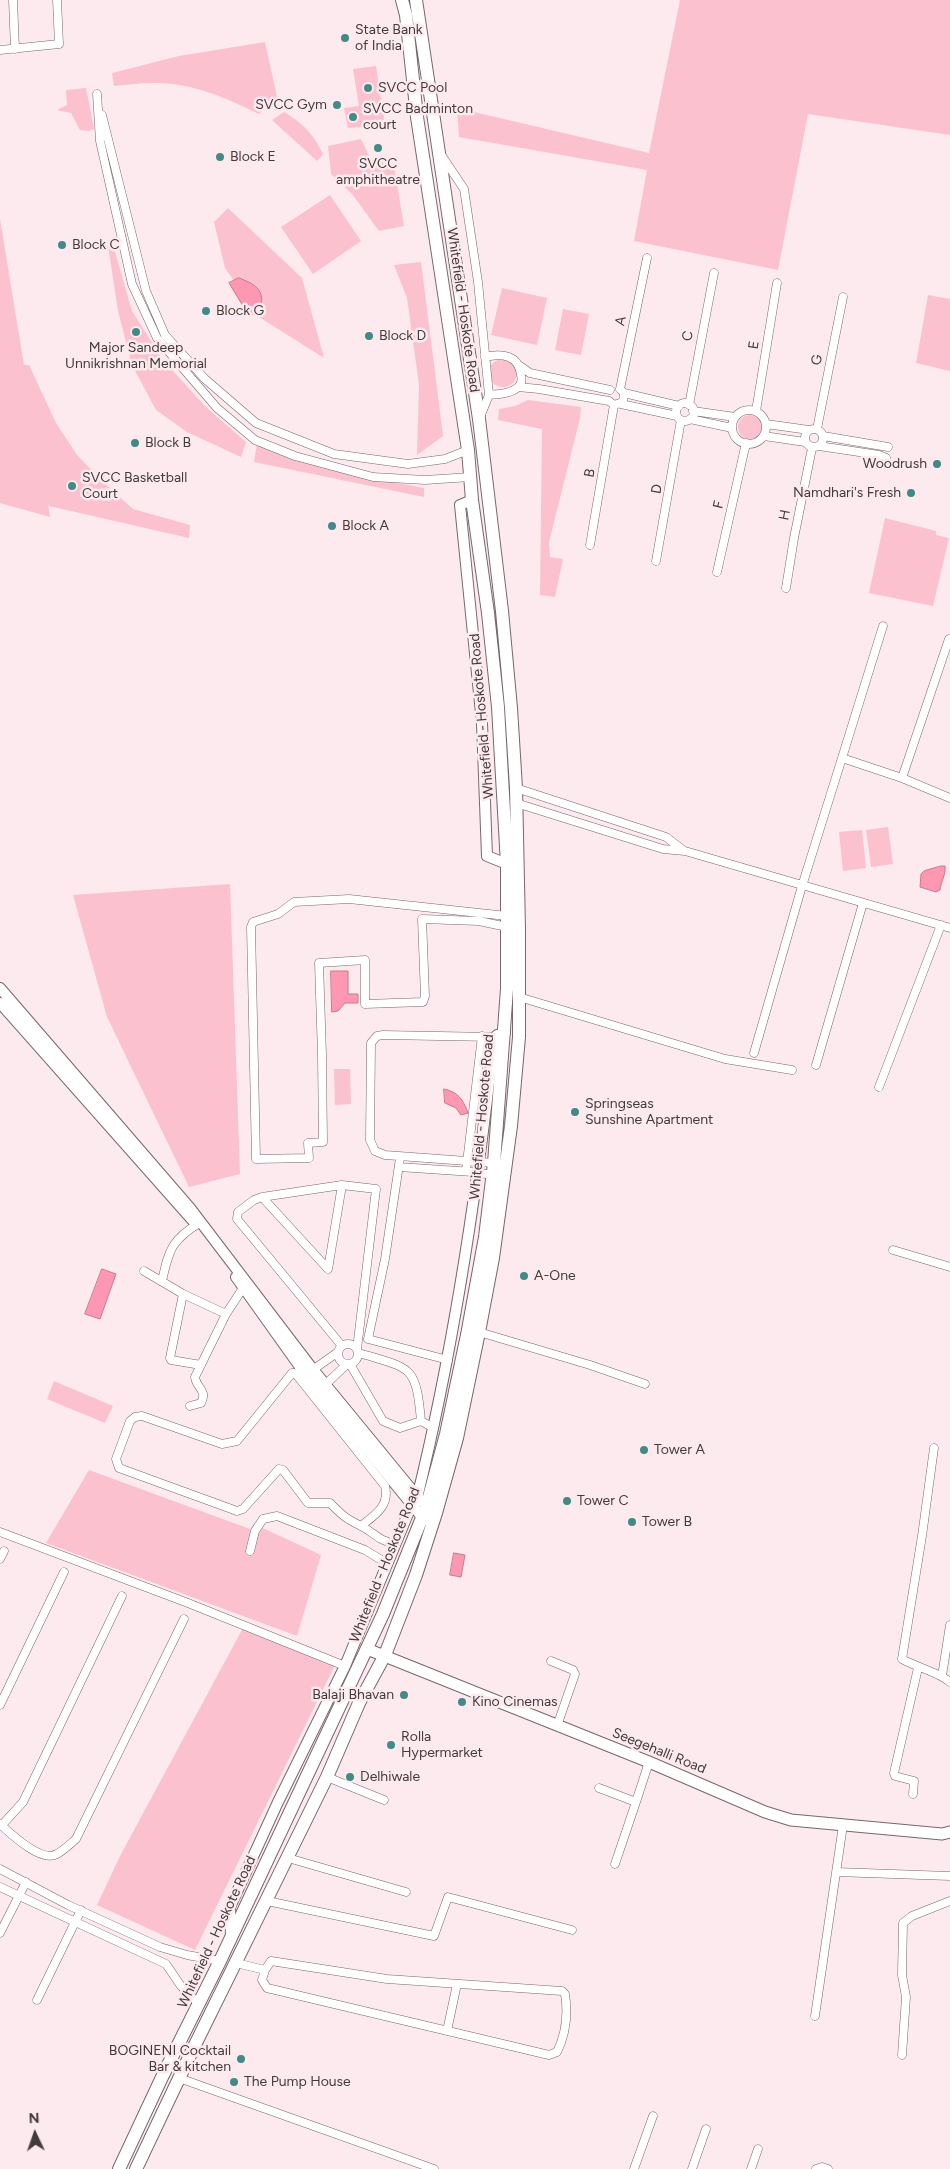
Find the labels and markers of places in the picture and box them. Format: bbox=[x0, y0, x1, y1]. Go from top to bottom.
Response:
place label: State Bank of India bbox=[355, 22, 423, 54]
marker: State Bank of India bbox=[339, 32, 351, 44]
place label: SVCC Pool bbox=[378, 80, 447, 96]
marker: SVCC Pool bbox=[362, 82, 374, 94]
place label: SVCC Gym bbox=[255, 97, 327, 113]
marker: SVCC Gym bbox=[331, 99, 343, 111]
place label: SVCC Badminton court bbox=[363, 101, 473, 134]
marker: SVCC Badminton court bbox=[347, 111, 359, 123]
marker: SVCC amphitheatre bbox=[372, 142, 384, 154]
place label: Block E bbox=[230, 149, 276, 165]
marker: Block E bbox=[214, 151, 226, 163]
place label: SVCC amphitheatre bbox=[336, 156, 420, 188]
place label: Block C bbox=[72, 237, 120, 253]
marker: Block C bbox=[56, 239, 68, 251]
place label: Block G bbox=[216, 303, 264, 319]
marker: Block G bbox=[200, 305, 212, 317]
marker: Major Sandeep Unnikrishnan Memorial bbox=[130, 326, 142, 338]
place label: Block D bbox=[379, 328, 426, 344]
marker: Block D bbox=[363, 330, 375, 342]
place label: Major Sandeep Unnikrishnan Memorial bbox=[65, 340, 207, 372]
place label: Block B bbox=[145, 435, 191, 451]
marker: Block B bbox=[129, 437, 141, 449]
place label: Woodrush bbox=[863, 456, 927, 472]
marker: Woodrush bbox=[931, 458, 943, 470]
place label: SVCC Basketball Court bbox=[82, 470, 187, 502]
marker: SVCC Basketball Court bbox=[66, 480, 78, 492]
place label: Namdhari's Fresh bbox=[793, 485, 901, 501]
marker: Namdhari's Fresh bbox=[905, 487, 917, 499]
place label: Block A bbox=[342, 518, 389, 534]
marker: Block A bbox=[326, 520, 338, 532]
place label: Springseas Sunshine Apartment bbox=[585, 1096, 713, 1128]
marker: Springseas Sunshine Apartment bbox=[569, 1106, 581, 1118]
place label: A-One bbox=[534, 1268, 576, 1284]
marker: A-One bbox=[518, 1270, 530, 1282]
place label: Tower A bbox=[654, 1442, 705, 1458]
marker: Tower A bbox=[638, 1444, 650, 1456]
place label: Tower C bbox=[577, 1493, 629, 1509]
marker: Tower C bbox=[561, 1495, 573, 1507]
place label: Tower B bbox=[642, 1514, 692, 1530]
marker: Tower B bbox=[626, 1516, 638, 1528]
place label: Balaji Bhavan bbox=[312, 1687, 394, 1703]
marker: Balaji Bhavan bbox=[398, 1689, 410, 1701]
place label: Kino Cinemas bbox=[472, 1694, 558, 1710]
marker: Kino Cinemas bbox=[456, 1696, 468, 1708]
place label: Rolla Hypermarket bbox=[401, 1729, 483, 1761]
marker: Rolla Hypermarket bbox=[385, 1739, 397, 1751]
place label: Delhiwale bbox=[360, 1769, 420, 1785]
marker: Delhiwale bbox=[344, 1771, 356, 1783]
place label: BOGINENI Cocktail Bar & kitchen bbox=[109, 2043, 231, 2076]
marker: BOGINENI Cocktail Bar & kitchen bbox=[235, 2053, 247, 2065]
place label: The Pump House bbox=[244, 2074, 351, 2090]
marker: The Pump House bbox=[228, 2076, 240, 2088]

